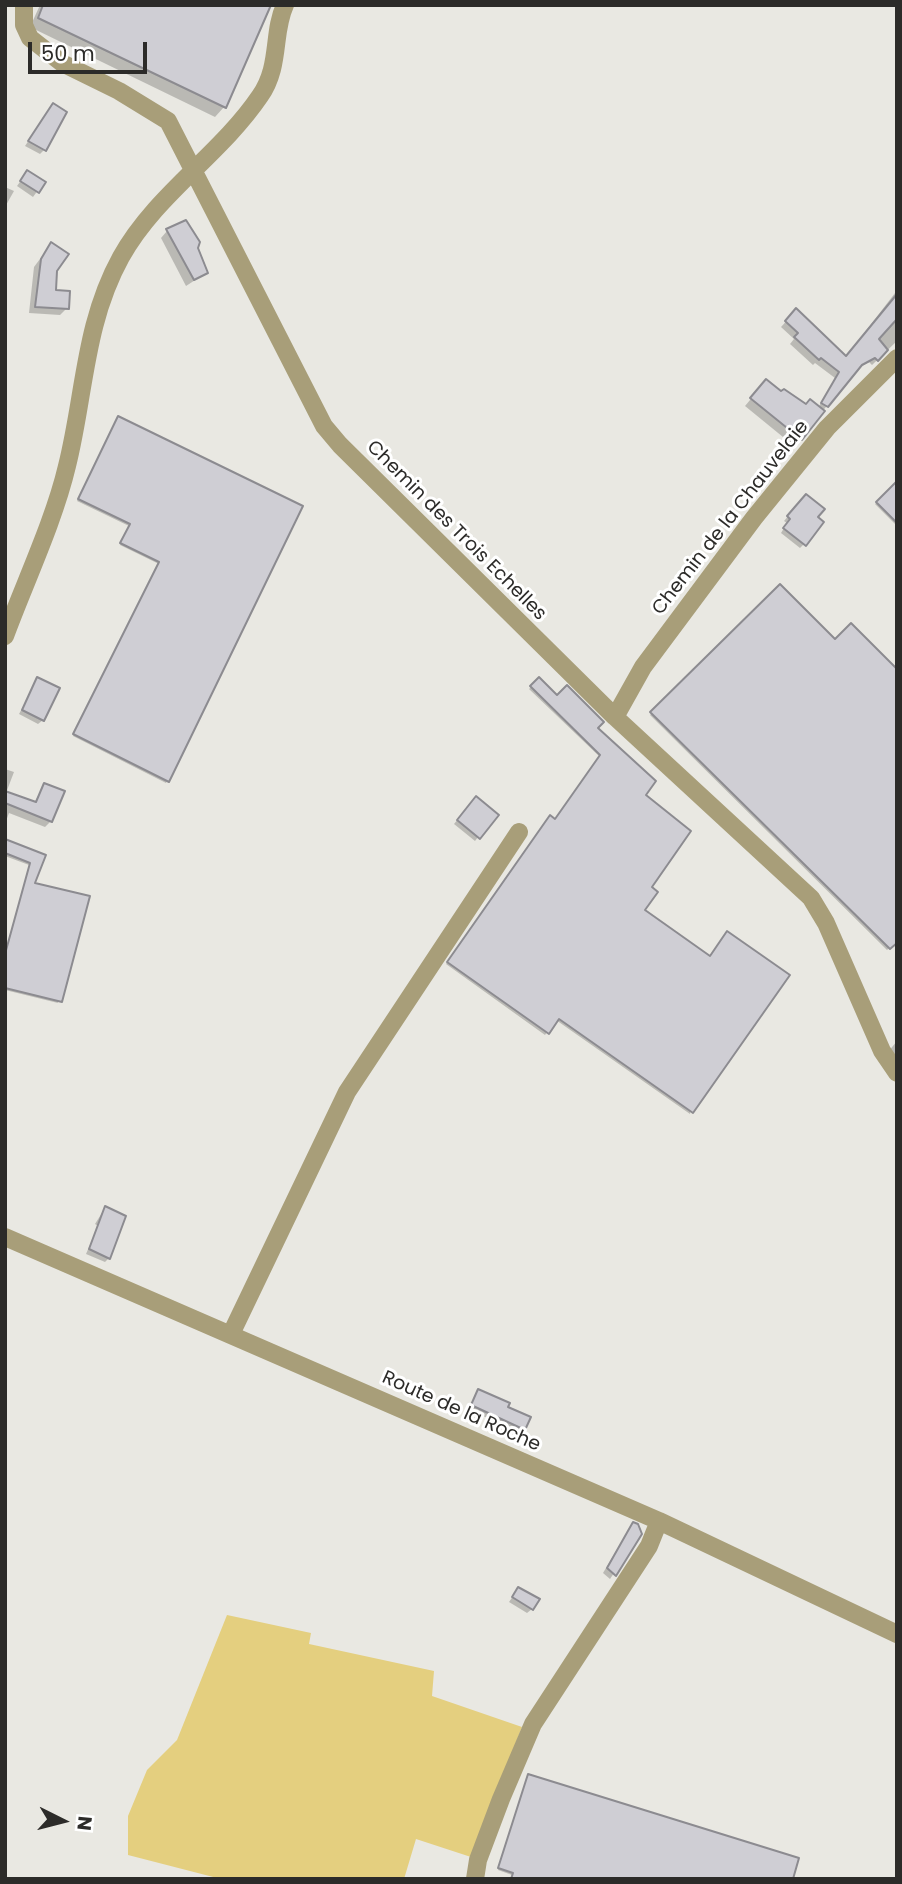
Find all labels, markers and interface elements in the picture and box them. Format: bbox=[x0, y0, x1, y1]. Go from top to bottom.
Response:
scale bar bbox=[32, 28, 150, 72]
text: 50 m bbox=[41, 39, 95, 68]
street label: Chemin de la Chauvelaie bbox=[648, 416, 814, 620]
street label: Chemin des Trois Echelles bbox=[361, 436, 551, 626]
street label: Route de la Roche bbox=[378, 1367, 544, 1457]
north arrow bbox=[28, 1786, 98, 1856]
text: N bbox=[70, 1815, 99, 1832]

